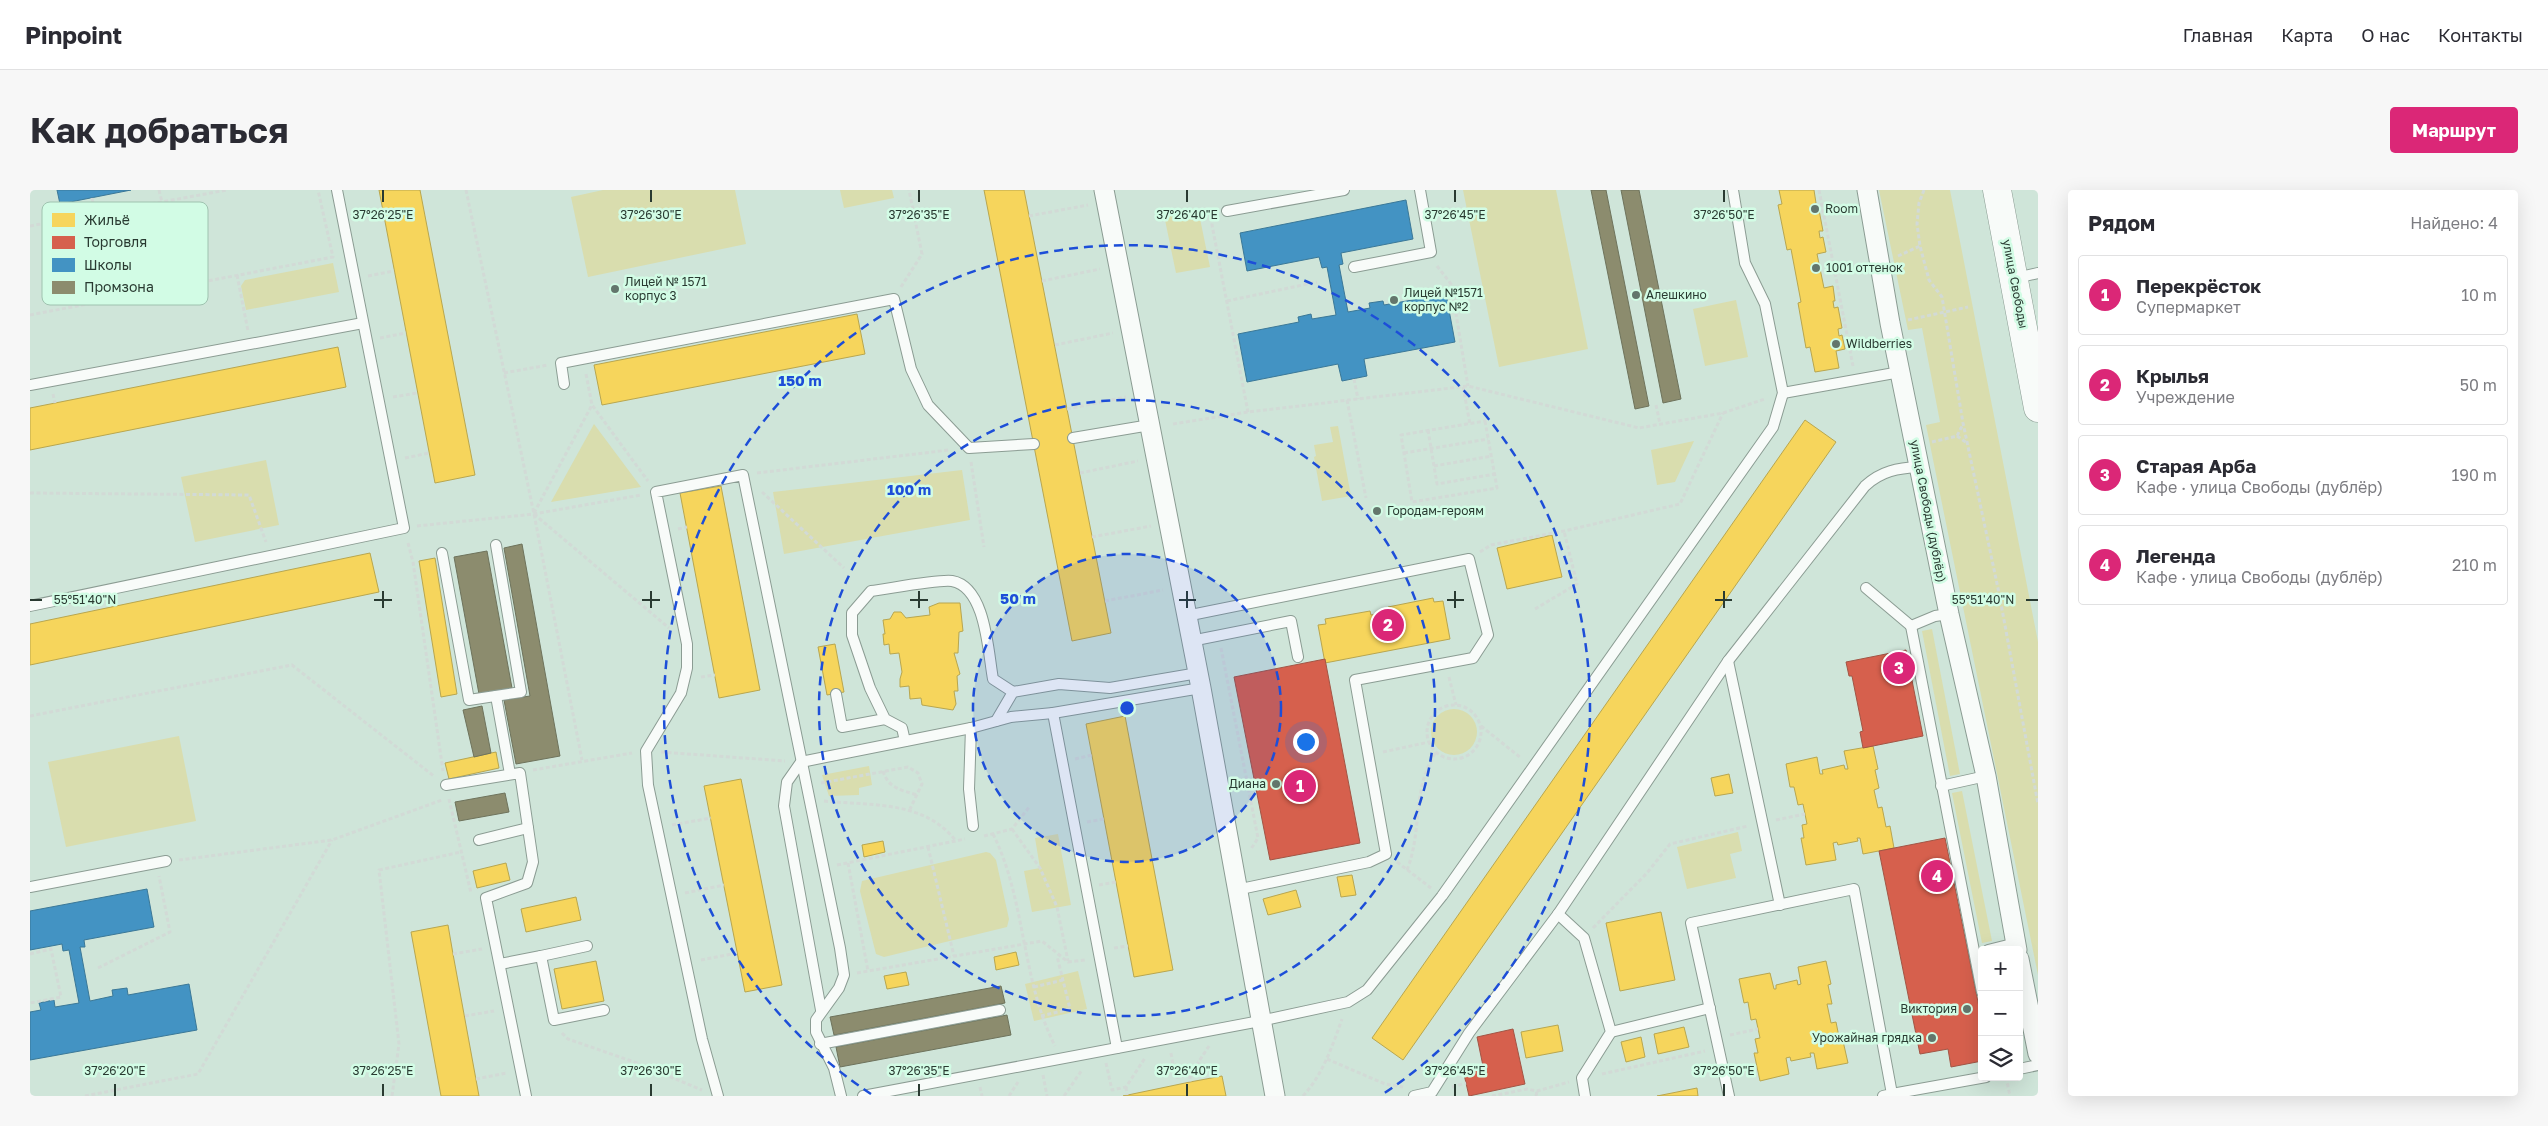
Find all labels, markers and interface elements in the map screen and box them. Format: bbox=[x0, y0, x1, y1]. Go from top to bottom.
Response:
text: Pinpoint bbox=[25, 20, 122, 49]
text: Главная bbox=[2183, 24, 2253, 46]
text: Карта bbox=[2281, 24, 2333, 46]
text: О нас bbox=[2361, 24, 2410, 46]
text: Контакты bbox=[2438, 24, 2523, 46]
button: Маршрут bbox=[2390, 107, 2518, 153]
text: Как добраться bbox=[30, 109, 288, 151]
place label: Room bbox=[1825, 201, 1858, 216]
legend bbox=[42, 202, 208, 305]
marker: Room bbox=[1809, 203, 1821, 215]
text: 37°26'25"E bbox=[353, 207, 413, 222]
text: 37°26'30"E bbox=[620, 207, 682, 222]
text: 37°26'35"E bbox=[889, 207, 949, 222]
text: 37°26'40"E bbox=[1156, 207, 1218, 222]
text: 37°26'45"E bbox=[1424, 207, 1486, 222]
text: 37°26'50"E bbox=[1693, 207, 1755, 222]
text: Рядом bbox=[2088, 210, 2155, 236]
text: Жильё bbox=[84, 211, 130, 228]
text: Найдено: 4 bbox=[2410, 213, 2498, 233]
text: Торговля bbox=[84, 233, 147, 250]
street label: улица Свободы bbox=[1999, 238, 2031, 330]
text: Школы bbox=[84, 256, 132, 273]
place label: 1001 оттенок bbox=[1826, 260, 1903, 275]
marker: 1001 оттенок bbox=[1810, 262, 1822, 274]
place label: Лицей № 1571 корпус 3 bbox=[625, 274, 707, 303]
text: Перекрёсток bbox=[2136, 274, 2261, 297]
text: Промзона bbox=[84, 278, 154, 295]
marker: Лицей № 1571 корпус 3 bbox=[609, 283, 621, 295]
place label: Лицей №1571 корпус №2 bbox=[1404, 285, 1483, 314]
text: 1 bbox=[2101, 285, 2109, 305]
text: 10 m bbox=[2461, 285, 2497, 305]
place label: Алешкино bbox=[1646, 287, 1707, 302]
marker: Алешкино bbox=[1630, 289, 1642, 301]
marker: Лицей №1571 корпус №2 bbox=[1388, 294, 1400, 306]
text: Супермаркет bbox=[2136, 297, 2241, 317]
place label: Wildberries bbox=[1846, 336, 1912, 351]
marker: Wildberries bbox=[1830, 338, 1842, 350]
text: Крылья bbox=[2136, 364, 2209, 387]
text: 150 m bbox=[778, 371, 822, 389]
text: 2 bbox=[2100, 375, 2110, 395]
text: 50 m bbox=[2460, 375, 2497, 395]
text: Учреждение bbox=[2136, 387, 2235, 407]
street label: улица Свободы (дублёр) bbox=[1907, 438, 1950, 583]
text: Старая Арба bbox=[2136, 454, 2256, 477]
text: 3 bbox=[2100, 465, 2110, 485]
text: 190 m bbox=[2451, 465, 2497, 485]
text: Кафе · улица Свободы (дублёр) bbox=[2136, 477, 2383, 497]
text: 100 m bbox=[887, 480, 931, 498]
place label: Городам-героям bbox=[1387, 503, 1484, 518]
marker: Городам-героям bbox=[1371, 505, 1383, 517]
text: Легенда bbox=[2136, 544, 2215, 567]
text: 4 bbox=[2100, 555, 2110, 575]
text: 210 m bbox=[2452, 555, 2497, 575]
text: Кафе · улица Свободы (дублёр) bbox=[2136, 567, 2383, 587]
text: 50 m bbox=[1000, 589, 1036, 607]
text: 55°51'40"N bbox=[54, 592, 116, 607]
text: 55°51'40"N bbox=[1952, 592, 2014, 607]
pin: 2 bbox=[1372, 606, 1404, 644]
pin: 3 bbox=[1883, 649, 1915, 687]
centre of rings bbox=[1118, 699, 1136, 717]
your location bbox=[1293, 729, 1319, 755]
pin: 1 bbox=[1284, 767, 1316, 805]
place label: Диана bbox=[1229, 776, 1266, 791]
marker: Диана bbox=[1270, 778, 1282, 790]
pin: 4 bbox=[1921, 857, 1953, 895]
map controls bbox=[1978, 946, 2023, 1081]
button: + bbox=[1978, 946, 2023, 991]
button: − bbox=[1978, 991, 2023, 1036]
place label: Виктория bbox=[1900, 1001, 1957, 1016]
marker: Виктория bbox=[1961, 1003, 1973, 1015]
place label: Урожайная грядка bbox=[1812, 1030, 1922, 1045]
marker: Урожайная грядка bbox=[1926, 1032, 1938, 1044]
button: layers bbox=[1978, 1036, 2023, 1081]
text: 37°26'20"E bbox=[84, 1063, 146, 1078]
text: 37°26'25"E bbox=[353, 1063, 413, 1078]
text: 37°26'30"E bbox=[620, 1063, 682, 1078]
text: 37°26'35"E bbox=[889, 1063, 949, 1078]
text: 37°26'40"E bbox=[1156, 1063, 1218, 1078]
text: 37°26'45"E bbox=[1424, 1063, 1486, 1078]
text: 37°26'50"E bbox=[1693, 1063, 1755, 1078]

